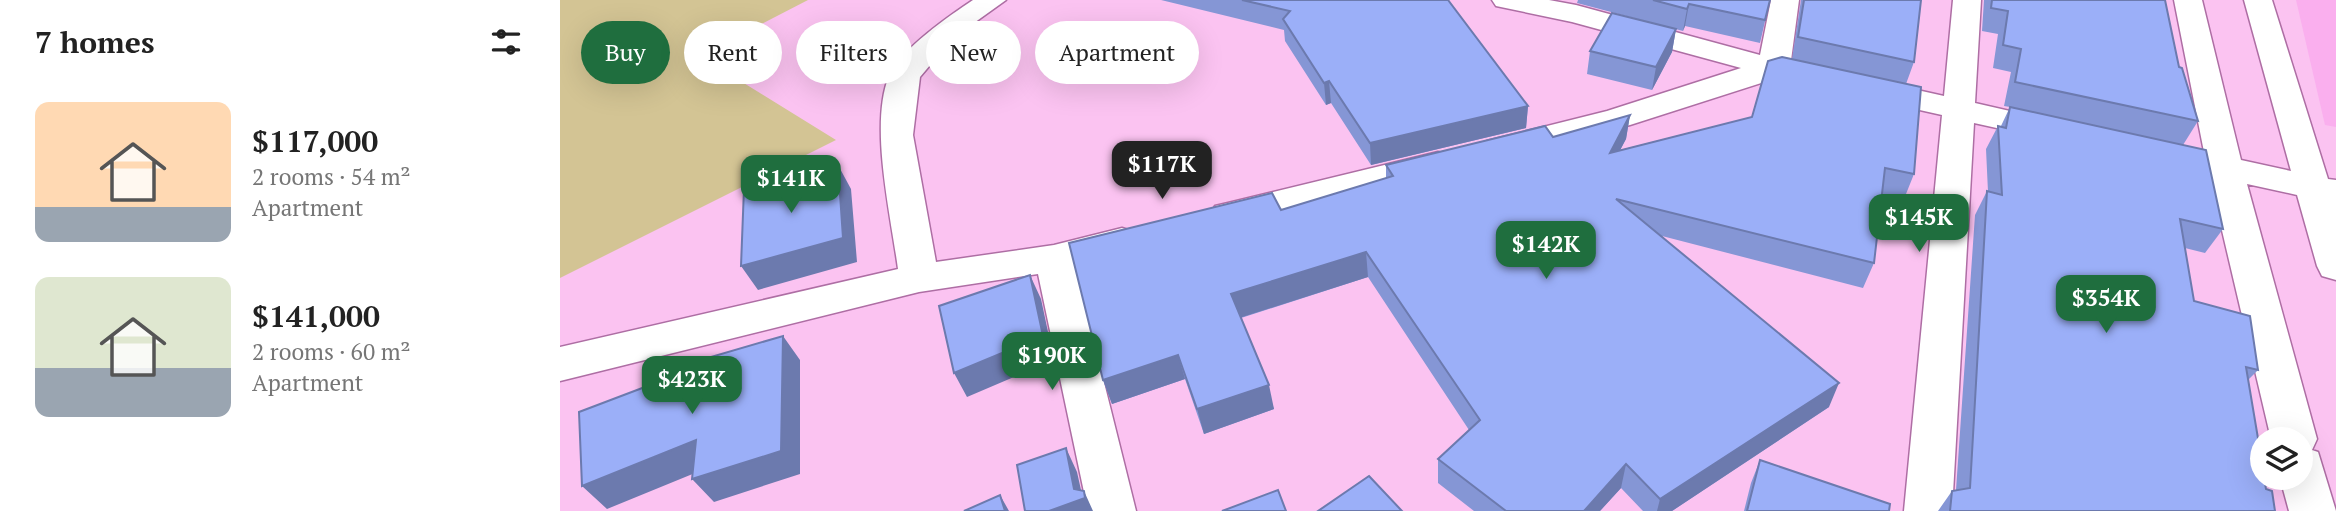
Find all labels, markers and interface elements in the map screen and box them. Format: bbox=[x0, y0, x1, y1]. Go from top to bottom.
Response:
chip: Buy bbox=[581, 21, 670, 84]
chip: Rent bbox=[684, 21, 782, 84]
chip: Filters bbox=[796, 21, 912, 84]
chip: New bbox=[926, 21, 1021, 84]
chip: Apartment bbox=[1035, 21, 1199, 84]
text: 7 homes bbox=[35, 22, 154, 62]
icon: filters bbox=[487, 23, 525, 61]
text: $117,000 bbox=[252, 121, 378, 161]
icon: home bbox=[91, 130, 175, 214]
pin: $117K bbox=[1113, 142, 1211, 201]
text: $117K bbox=[1128, 148, 1196, 179]
pin: $141K bbox=[742, 156, 840, 215]
text: 2 rooms · 54 m² bbox=[252, 161, 411, 192]
text: $141K bbox=[757, 162, 825, 193]
text: Apartment bbox=[252, 192, 363, 223]
pin: $145K bbox=[1870, 194, 1968, 254]
text: $145K bbox=[1885, 201, 1953, 232]
pin: $142K bbox=[1497, 222, 1595, 281]
text: $142K bbox=[1512, 228, 1580, 259]
pin: $354K bbox=[2057, 276, 2155, 335]
text: $354K bbox=[2072, 282, 2140, 313]
text: $141,000 bbox=[252, 296, 380, 336]
icon: home bbox=[91, 305, 175, 389]
pin: $190K bbox=[1003, 332, 1101, 392]
text: 2 rooms · 60 m² bbox=[252, 336, 411, 367]
text: $190K bbox=[1018, 339, 1086, 370]
pin: $423K bbox=[643, 356, 741, 416]
text: $423K bbox=[658, 363, 726, 394]
text: Apartment bbox=[252, 367, 363, 398]
map controls bbox=[2250, 427, 2313, 490]
button: layers bbox=[2250, 427, 2313, 490]

